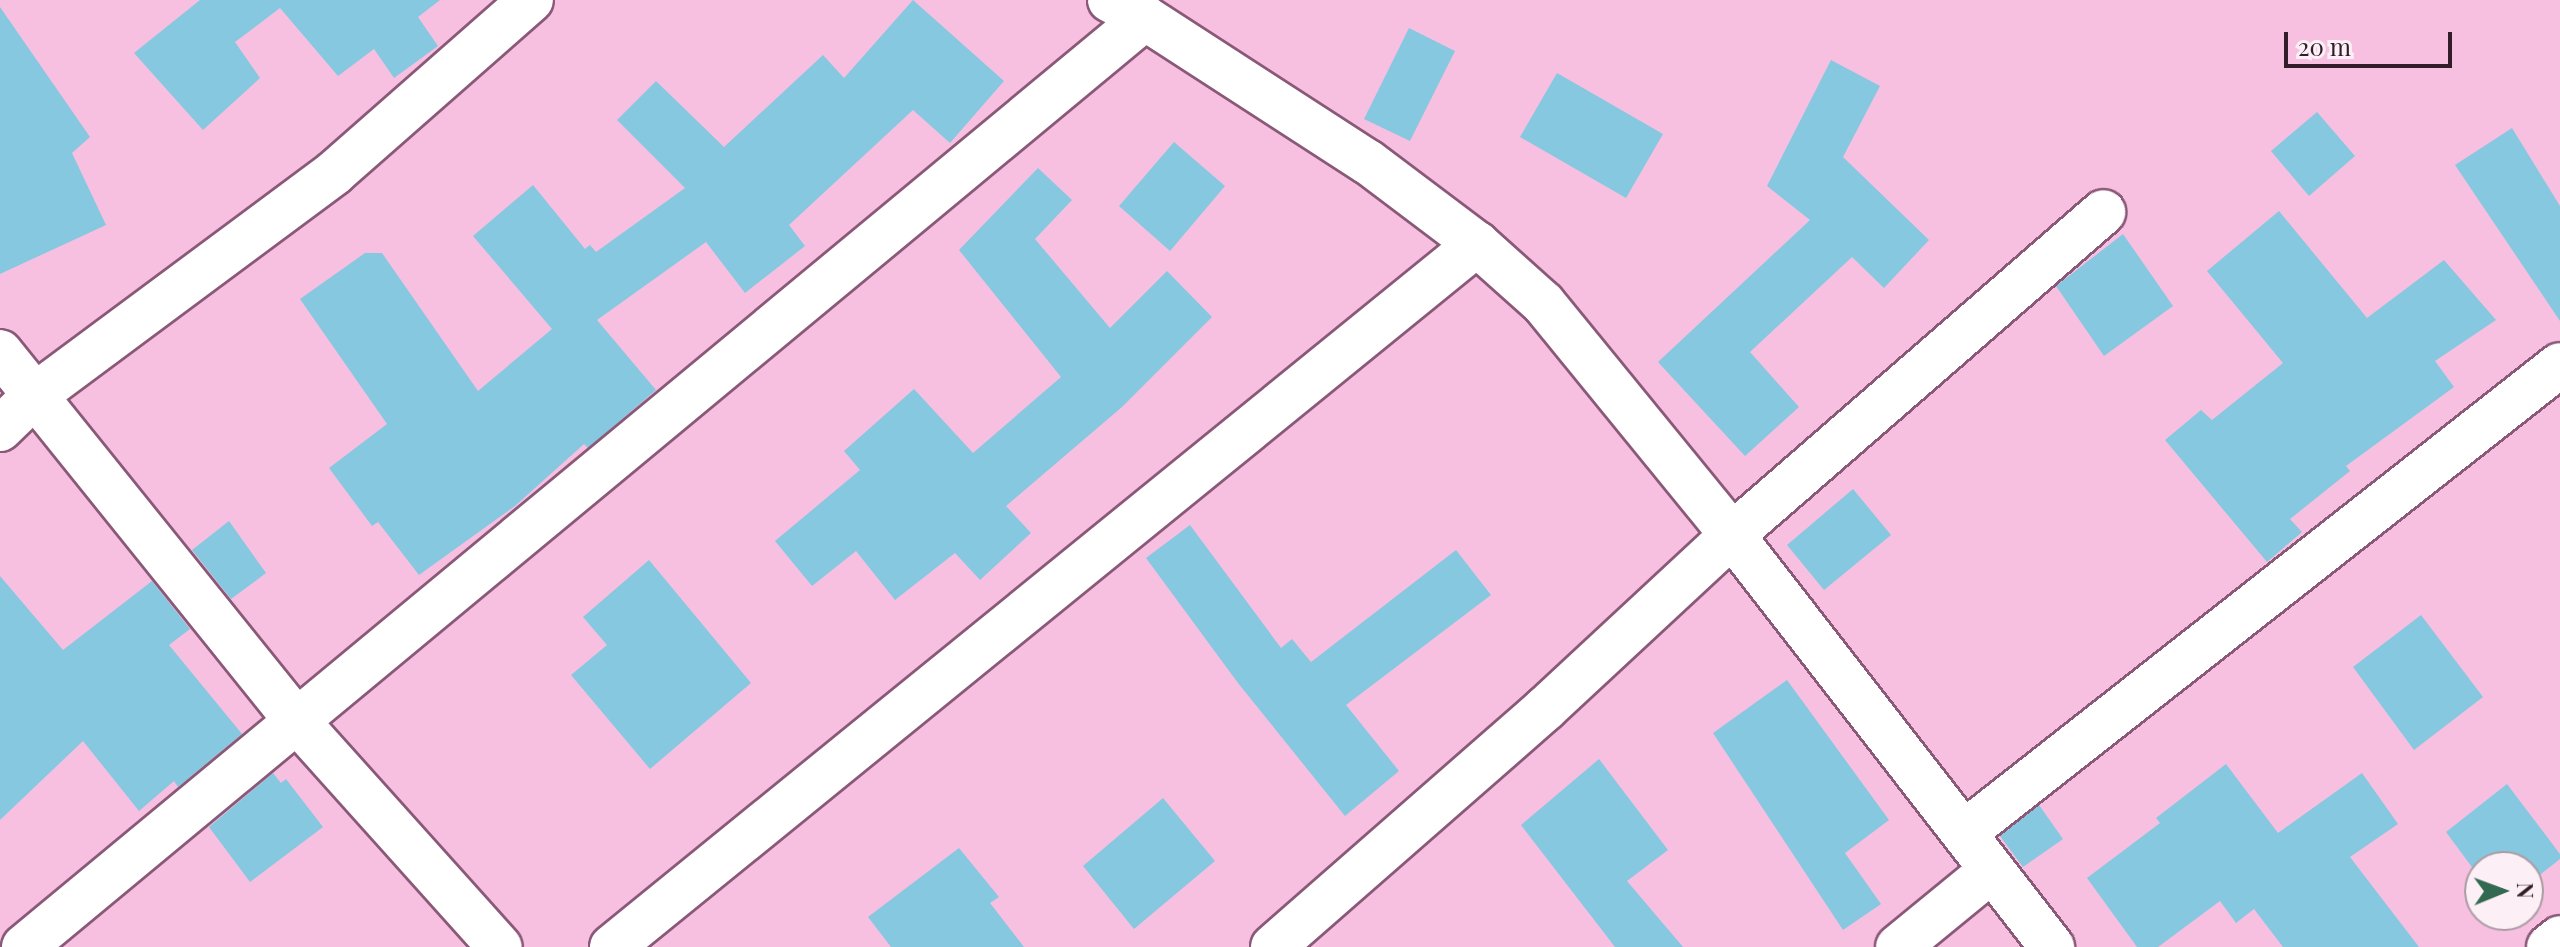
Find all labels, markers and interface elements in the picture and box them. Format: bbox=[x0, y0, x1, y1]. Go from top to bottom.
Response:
scale bar bbox=[2288, 16, 2456, 66]
text: 20 m bbox=[2298, 30, 2351, 62]
north arrow bbox=[2464, 851, 2544, 931]
text: N bbox=[2511, 882, 2541, 899]

